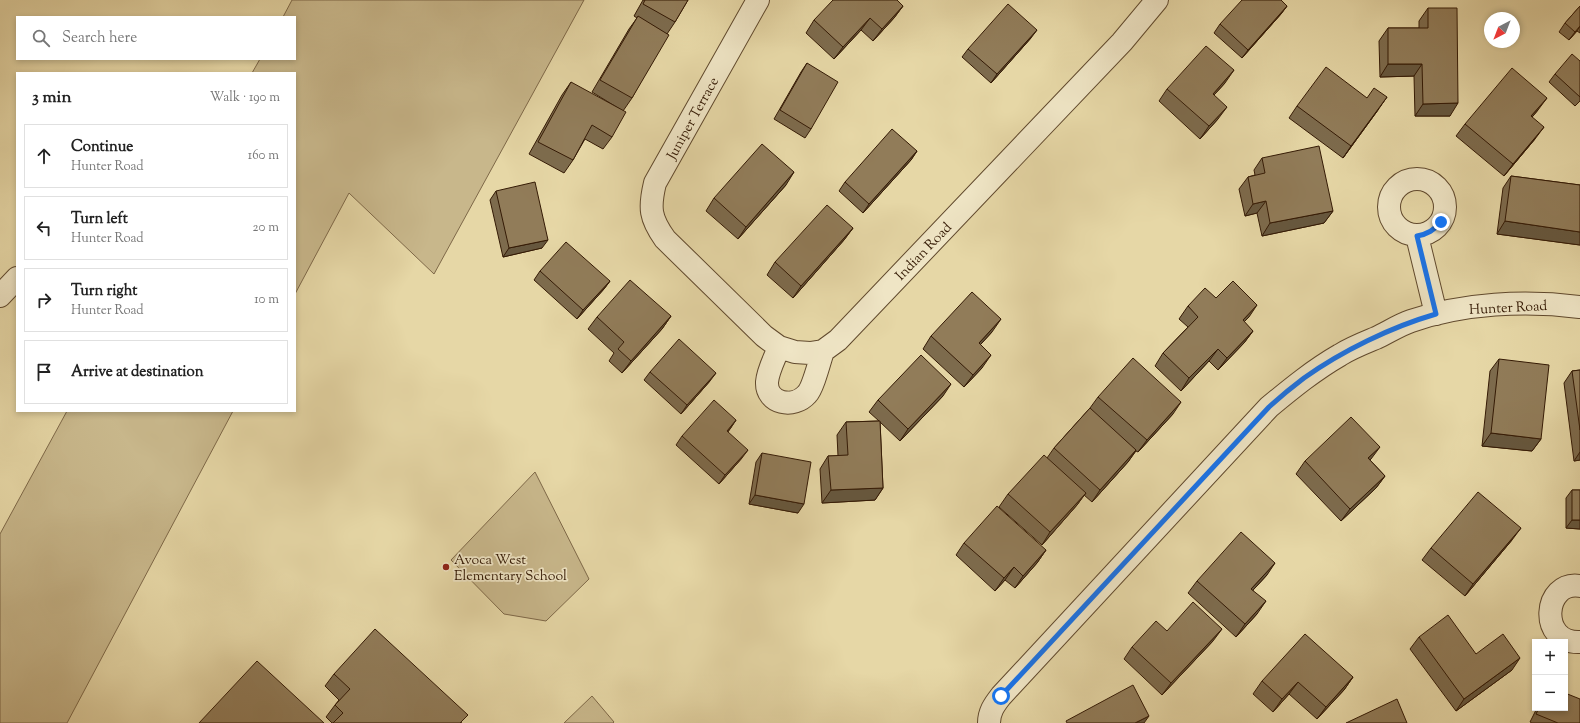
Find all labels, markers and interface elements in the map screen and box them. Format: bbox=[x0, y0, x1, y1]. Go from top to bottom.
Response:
north arrow bbox=[1484, 12, 1520, 48]
search box bbox=[16, 16, 296, 60]
icon: search bbox=[30, 27, 52, 49]
text: Search here bbox=[62, 28, 137, 49]
street label: Juniper Terrace bbox=[662, 74, 725, 165]
text: 3 min bbox=[32, 86, 71, 110]
text: Walk · 190 m bbox=[210, 89, 280, 107]
text: Continue bbox=[71, 137, 133, 158]
icon: ahead bbox=[33, 145, 55, 167]
text: 160 m bbox=[248, 147, 279, 165]
text: Hunter Road bbox=[71, 158, 144, 176]
text: Turn left bbox=[71, 209, 128, 230]
route end bbox=[1432, 213, 1450, 231]
icon: left bbox=[33, 217, 55, 239]
text: 20 m bbox=[253, 219, 279, 237]
street label: Indian Road bbox=[892, 219, 957, 286]
text: Hunter Road bbox=[71, 230, 144, 248]
text: Turn right bbox=[71, 281, 137, 302]
icon: right bbox=[33, 289, 55, 311]
text: 10 m bbox=[254, 291, 279, 309]
street label: Hunter Road bbox=[1468, 297, 1548, 321]
text: Hunter Road bbox=[71, 302, 144, 320]
icon: arrive bbox=[33, 361, 55, 383]
text: Arrive at destination bbox=[71, 362, 204, 383]
place label: Avoca West Elementary School bbox=[454, 551, 567, 587]
marker: Avoca West Elementary School bbox=[441, 562, 451, 572]
map controls bbox=[1532, 639, 1568, 711]
button: + bbox=[1532, 639, 1568, 675]
button: − bbox=[1532, 675, 1568, 711]
route start bbox=[992, 687, 1010, 705]

